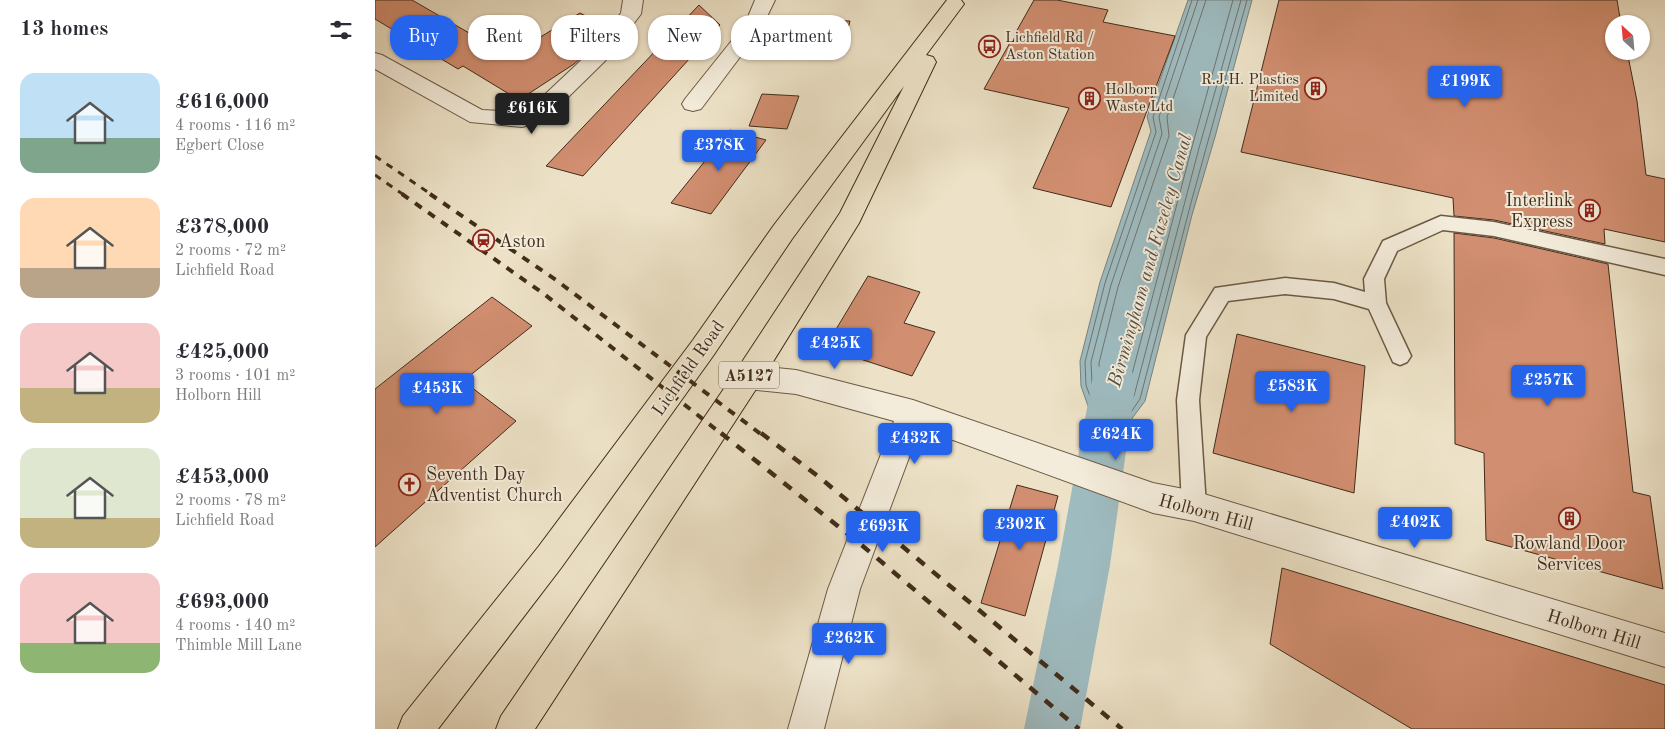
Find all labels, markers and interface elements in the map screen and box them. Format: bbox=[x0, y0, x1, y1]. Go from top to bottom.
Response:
chip: Buy bbox=[390, 15, 458, 60]
chip: Rent bbox=[468, 15, 541, 60]
chip: Filters bbox=[551, 15, 638, 60]
chip: New bbox=[648, 15, 721, 60]
chip: Apartment bbox=[731, 15, 851, 60]
north arrow bbox=[1605, 15, 1650, 60]
map controls bbox=[1605, 15, 1650, 60]
icon: filters bbox=[327, 16, 355, 44]
text: 13 homes bbox=[20, 19, 108, 40]
place label: Lichfield Rd / Aston Station bbox=[1005, 31, 1095, 63]
bus stop icon: Lichfield Rd / Aston Station bbox=[977, 34, 1001, 58]
pin: £199K bbox=[1430, 66, 1500, 108]
place label: R.J.H. Plastics Limited bbox=[1201, 73, 1299, 105]
text: £199K bbox=[1439, 74, 1491, 90]
building icon: R.J.H. Plastics Limited bbox=[1303, 76, 1327, 100]
place label: Holborn Waste Ltd bbox=[1105, 83, 1173, 115]
building icon: Holborn Waste Ltd bbox=[1077, 86, 1101, 110]
text: £616,000 bbox=[175, 92, 269, 113]
pin: £616K bbox=[497, 92, 567, 135]
icon: home bbox=[60, 93, 120, 153]
text: £616K bbox=[506, 101, 558, 117]
text: 4 rooms · 116 m² bbox=[175, 118, 295, 134]
pin: £378K bbox=[684, 130, 754, 172]
water label: Birmingham and Fazeley Canal bbox=[1106, 132, 1197, 390]
text: Egbert Close bbox=[175, 138, 264, 154]
text: £378K bbox=[693, 138, 745, 154]
place label: Interlink Express bbox=[1505, 192, 1573, 231]
building icon: Interlink Express bbox=[1577, 198, 1601, 222]
text: £378,000 bbox=[175, 217, 269, 238]
icon: home bbox=[60, 218, 120, 278]
station icon: Aston bbox=[471, 229, 495, 253]
place label: Aston bbox=[499, 233, 546, 251]
text: 2 rooms · 72 m² bbox=[175, 243, 286, 259]
text: Lichfield Road bbox=[175, 263, 274, 279]
street label: Lichfield Road bbox=[649, 318, 728, 420]
pin: £425K bbox=[800, 328, 870, 370]
text: £425K bbox=[809, 336, 861, 352]
text: £425,000 bbox=[175, 342, 269, 363]
icon: home bbox=[60, 343, 120, 403]
road number: A5127 bbox=[719, 362, 779, 388]
pin: £257K bbox=[1513, 364, 1583, 407]
text: 3 rooms · 101 m² bbox=[175, 368, 295, 384]
pin: £583K bbox=[1257, 370, 1327, 413]
pin: £453K bbox=[402, 372, 472, 415]
text: £257K bbox=[1522, 373, 1574, 389]
text: £583K bbox=[1266, 379, 1318, 395]
text: £453K bbox=[411, 381, 463, 397]
text: Holborn Hill bbox=[175, 388, 261, 404]
pin: £624K bbox=[1081, 418, 1151, 461]
pin: £432K bbox=[880, 422, 950, 465]
text: £624K bbox=[1090, 427, 1142, 443]
text: £432K bbox=[889, 431, 941, 447]
place label: Seventh Day Adventist Church bbox=[426, 466, 563, 505]
text: £453,000 bbox=[175, 467, 269, 488]
icon: home bbox=[60, 468, 120, 528]
church icon: Seventh Day Adventist Church bbox=[398, 472, 422, 496]
street label: Holborn Hill bbox=[1157, 492, 1255, 534]
text: 2 rooms · 78 m² bbox=[175, 493, 286, 509]
pin: £402K bbox=[1380, 506, 1450, 549]
building icon: Rowland Door Services bbox=[1557, 506, 1581, 530]
pin: £302K bbox=[985, 508, 1055, 551]
pin: £693K bbox=[848, 510, 918, 553]
text: Lichfield Road bbox=[175, 513, 274, 529]
text: £402K bbox=[1389, 515, 1441, 531]
text: £302K bbox=[994, 517, 1046, 533]
text: £693K bbox=[857, 519, 909, 535]
place label: Rowland Door Services bbox=[1513, 535, 1626, 574]
text: £693,000 bbox=[175, 592, 269, 613]
icon: home bbox=[60, 593, 120, 653]
street label: Holborn Hill bbox=[1545, 607, 1643, 653]
text: 4 rooms · 140 m² bbox=[175, 618, 295, 634]
pin: £262K bbox=[814, 622, 884, 665]
text: £262K bbox=[823, 631, 875, 647]
text: Thimble Mill Lane bbox=[175, 638, 302, 654]

